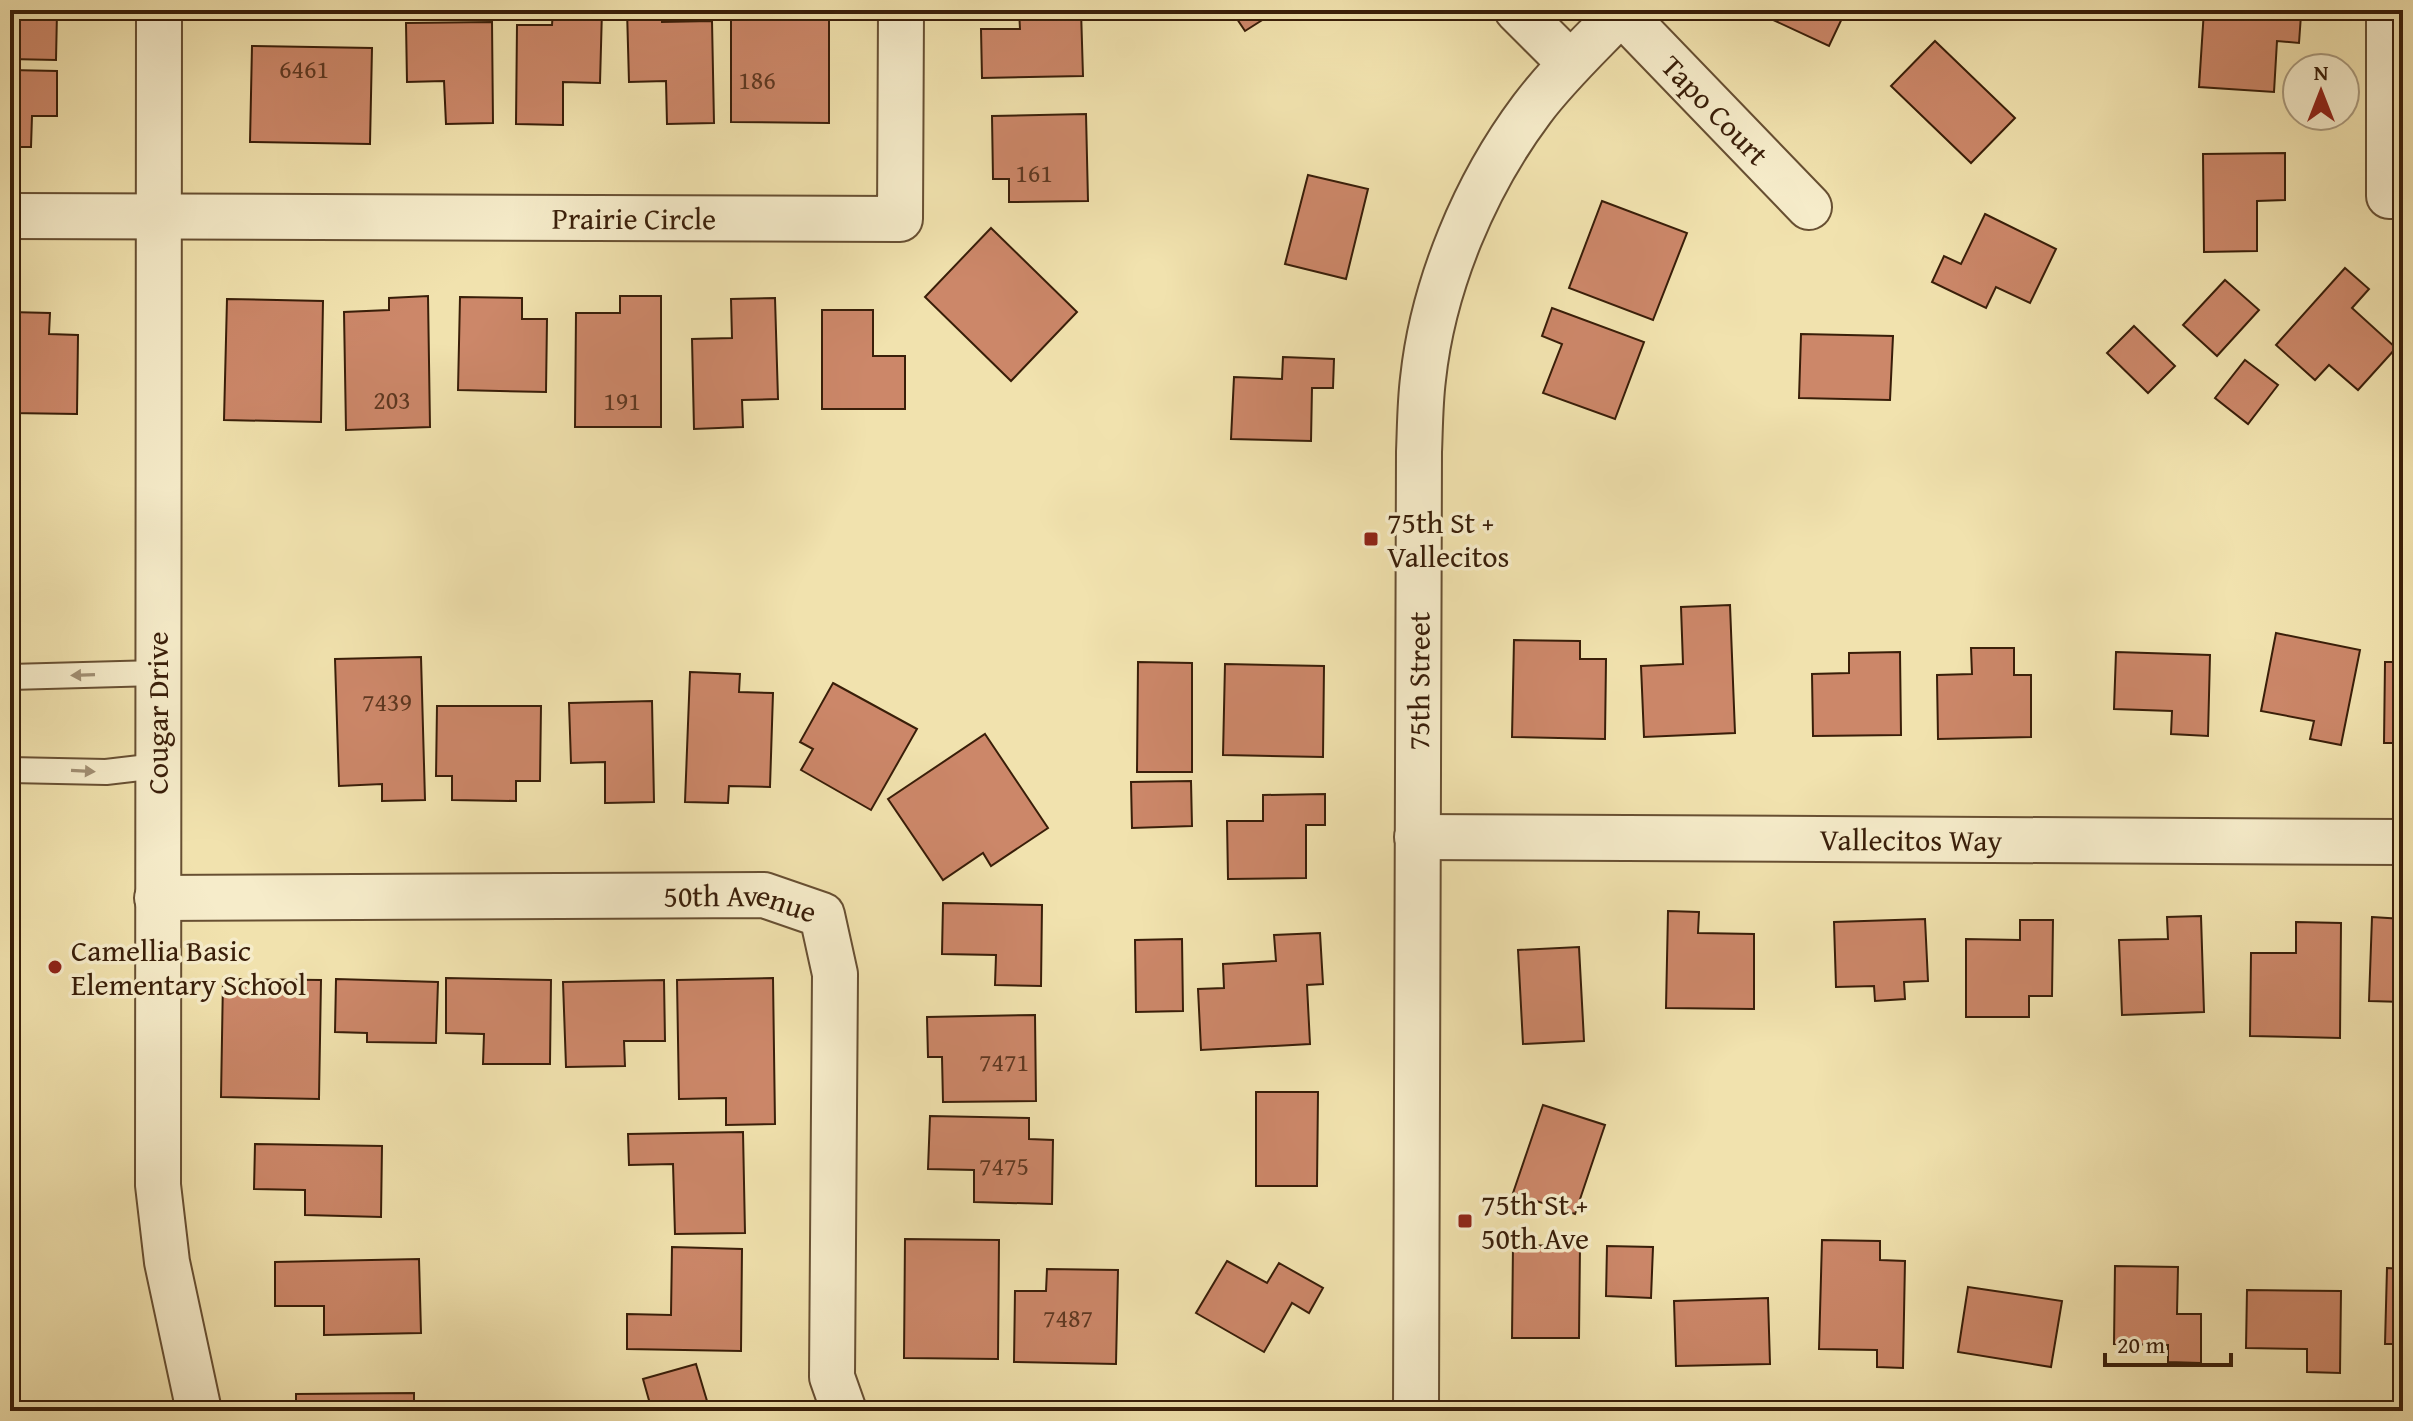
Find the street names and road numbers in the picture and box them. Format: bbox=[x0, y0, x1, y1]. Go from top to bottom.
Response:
street label: Tapo Court bbox=[1651, 45, 1780, 175]
street label: Prairie Circle bbox=[552, 196, 716, 240]
street label: 75th Street bbox=[1396, 611, 1441, 751]
street label: Cougar Drive bbox=[135, 631, 179, 795]
street label: Vallecitos Way bbox=[1820, 817, 2002, 862]
street label: 50th Avenue bbox=[663, 872, 823, 934]

